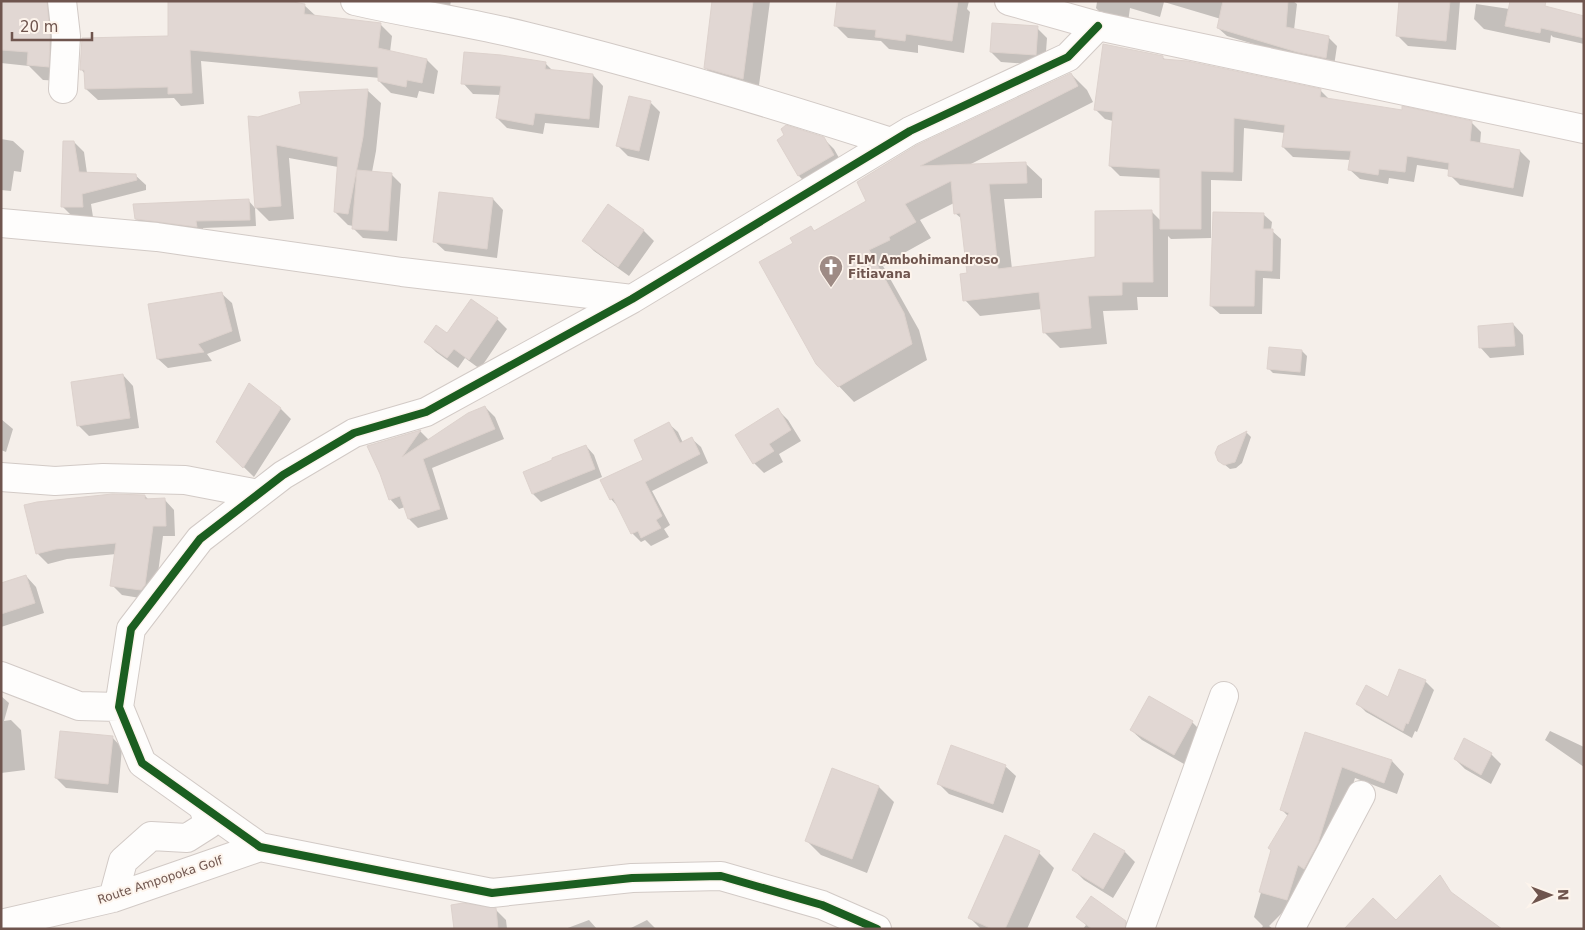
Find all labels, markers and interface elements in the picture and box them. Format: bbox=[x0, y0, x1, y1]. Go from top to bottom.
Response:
scale bar bbox=[12, 10, 92, 42]
text: 20 m bbox=[20, 18, 58, 36]
place label: FLM Ambohimandroso Fitiavana bbox=[848, 253, 999, 281]
church icon: FLM Ambohimandroso Fitiavana bbox=[818, 254, 844, 288]
street label: Route Ampopoka Golf bbox=[96, 853, 225, 907]
north arrow bbox=[1525, 870, 1575, 920]
text: N bbox=[1555, 889, 1571, 901]

